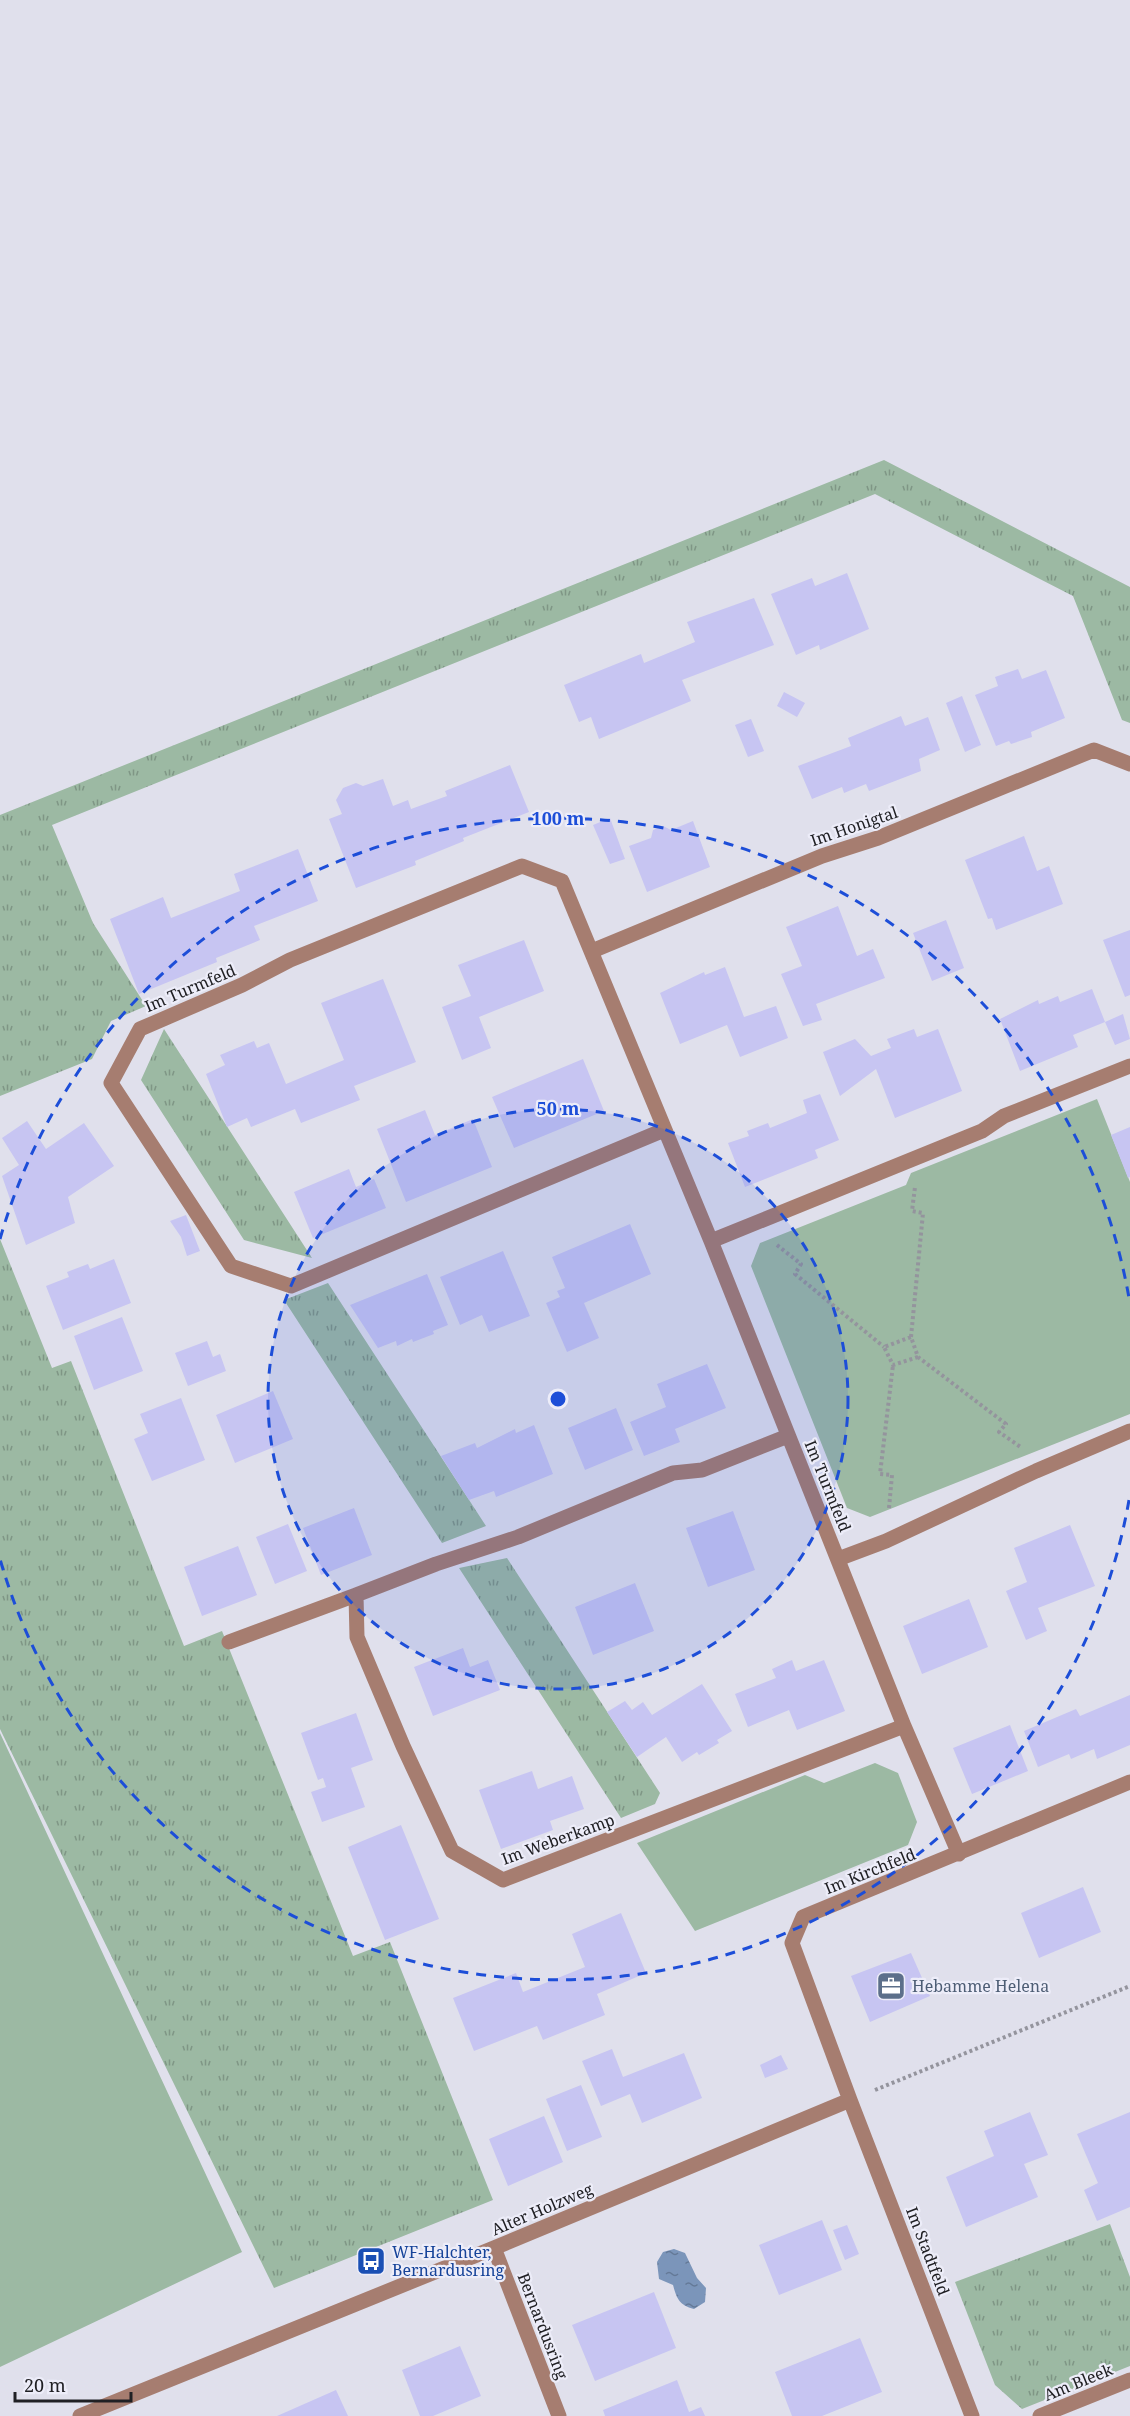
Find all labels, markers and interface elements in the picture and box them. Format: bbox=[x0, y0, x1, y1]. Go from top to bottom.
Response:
street label: Im Honigtal bbox=[808, 801, 901, 851]
text: 100 m bbox=[532, 806, 585, 830]
street label: Im Turmfeld bbox=[141, 959, 239, 1017]
text: 50 m bbox=[537, 1096, 580, 1120]
centre of rings bbox=[548, 1389, 568, 1409]
street label: Im Turmfeld bbox=[800, 1437, 856, 1535]
street label: Im Weberkamp bbox=[498, 1808, 618, 1870]
street label: Im Kirchfeld bbox=[821, 1843, 919, 1899]
office icon: Hebamme Helena bbox=[875, 1970, 907, 2002]
place label: Hebamme Helena bbox=[912, 1975, 1049, 1997]
street label: Alter Holzweg bbox=[488, 2178, 596, 2240]
street label: Im Stadtfeld bbox=[901, 2204, 955, 2299]
place label: WF-Halchter, Bernardusring bbox=[392, 2241, 505, 2281]
bus stop icon: WF-Halchter, Bernardusring bbox=[355, 2245, 387, 2277]
street label: Bernardusring bbox=[513, 2270, 574, 2383]
street label: Am Bleek bbox=[1040, 2358, 1116, 2406]
scale bar bbox=[15, 2365, 130, 2403]
text: 20 m bbox=[24, 2373, 66, 2397]

